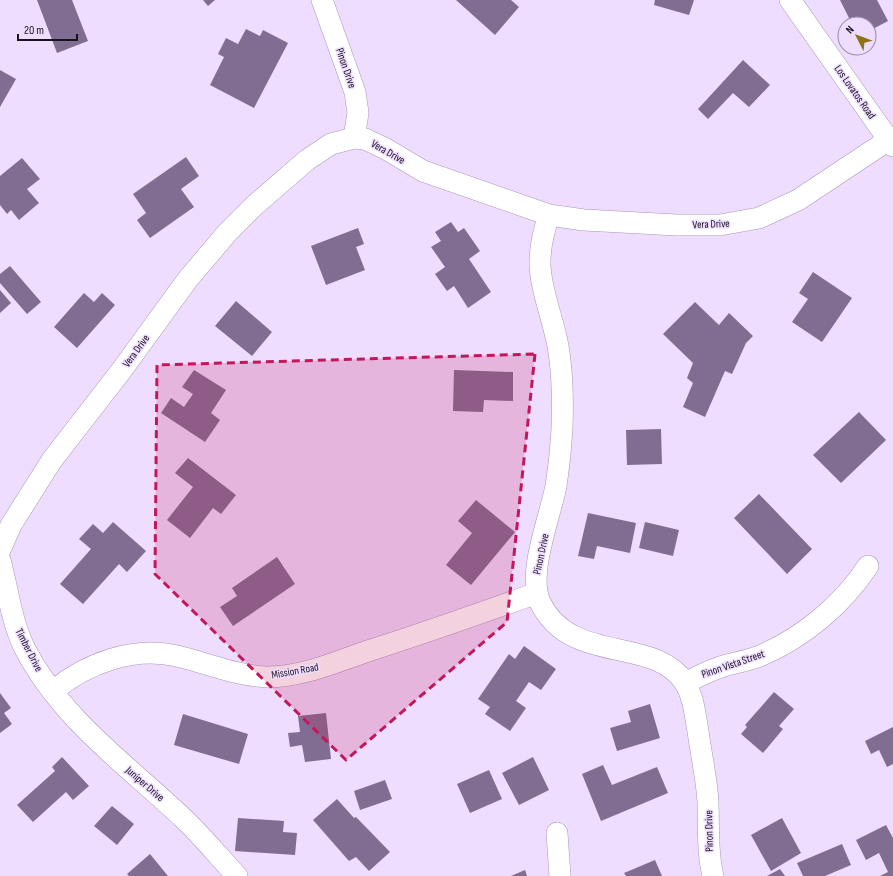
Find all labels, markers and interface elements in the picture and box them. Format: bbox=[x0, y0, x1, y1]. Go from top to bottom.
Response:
scale bar bbox=[18, 16, 77, 42]
north arrow bbox=[837, 16, 877, 56]
text: 20 m bbox=[24, 23, 44, 38]
text: N bbox=[843, 23, 857, 36]
street label: Pinon Drive bbox=[333, 46, 359, 90]
street label: Los Lovatos Road bbox=[832, 63, 879, 122]
street label: Vera Drive bbox=[369, 137, 407, 167]
street label: Vera Drive bbox=[692, 217, 730, 231]
street label: Vera Drive bbox=[120, 332, 152, 370]
street label: Pinon Drive bbox=[530, 532, 552, 576]
street label: Timber Drive bbox=[13, 626, 45, 674]
street label: Pinon Vista Street bbox=[700, 647, 767, 681]
street label: Mission Road bbox=[270, 660, 320, 682]
street label: Juniper Drive bbox=[122, 763, 167, 804]
street label: Pinon Drive bbox=[702, 810, 716, 852]

